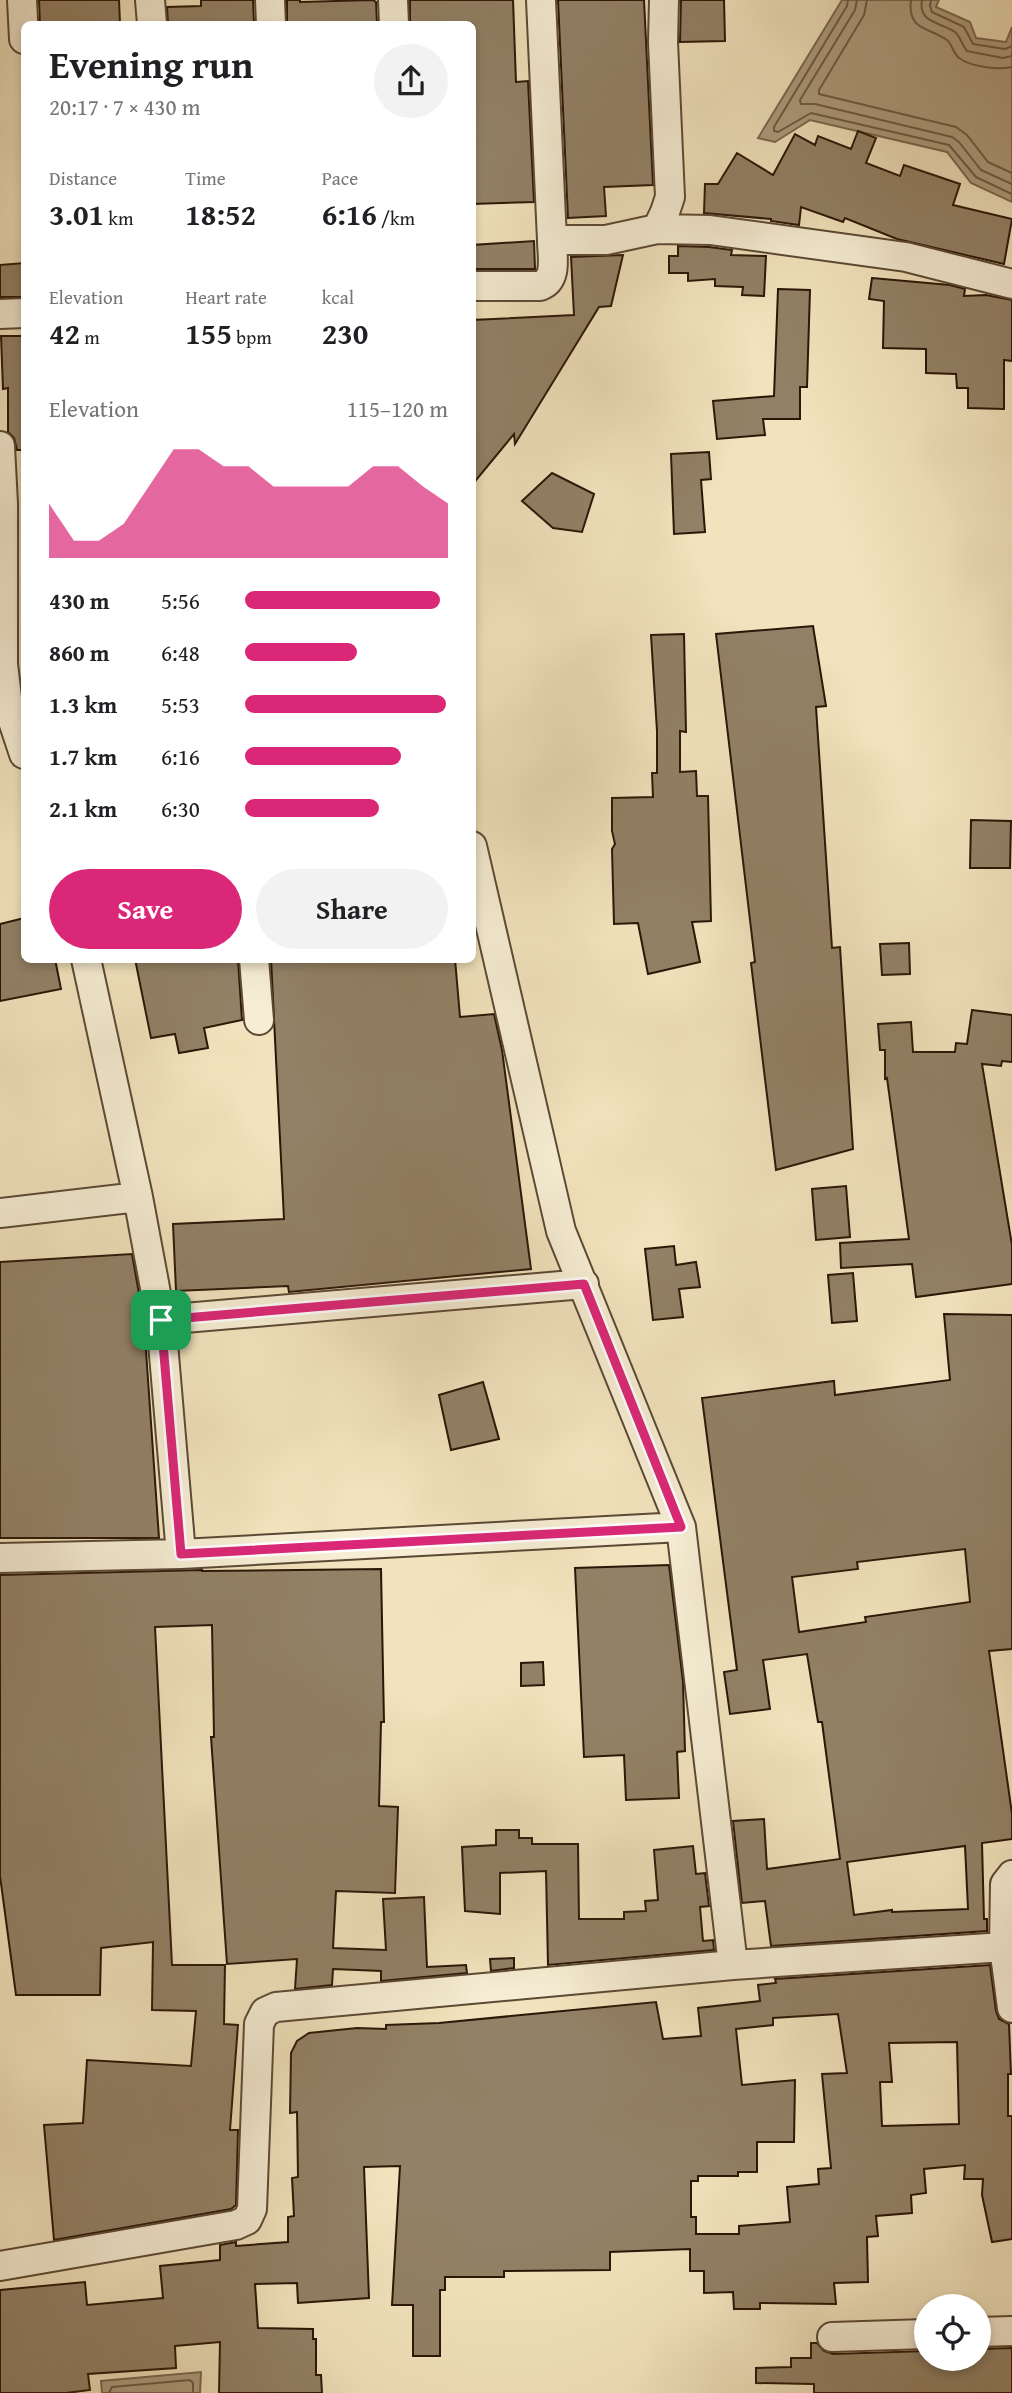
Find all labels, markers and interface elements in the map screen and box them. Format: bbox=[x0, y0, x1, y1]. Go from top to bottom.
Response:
text: Evening run bbox=[49, 36, 253, 92]
button: share bbox=[374, 44, 448, 118]
text: 20:17 · 7 × 430 m bbox=[49, 90, 201, 123]
text: Distance bbox=[49, 164, 117, 192]
text: Time bbox=[185, 164, 226, 192]
text: Pace bbox=[322, 164, 358, 192]
text: 3.01 bbox=[49, 192, 104, 236]
text: 18:52 bbox=[185, 192, 256, 236]
text: 6:16 bbox=[322, 192, 377, 236]
text: km bbox=[104, 204, 133, 232]
text: /km bbox=[377, 204, 415, 232]
text: Elevation bbox=[49, 283, 123, 311]
text: Heart rate bbox=[185, 283, 267, 311]
text: kcal bbox=[322, 283, 354, 311]
text: 42 bbox=[49, 311, 80, 355]
text: 155 bbox=[185, 311, 232, 355]
text: 230 bbox=[322, 311, 368, 355]
text: m bbox=[80, 323, 100, 351]
text: bpm bbox=[232, 323, 272, 351]
text: Elevation bbox=[49, 392, 139, 425]
text: 115–120 m bbox=[347, 392, 448, 425]
text: 430 m bbox=[49, 584, 110, 617]
text: 5:56 bbox=[161, 584, 200, 617]
text: 860 m bbox=[49, 636, 110, 669]
text: 6:48 bbox=[161, 636, 200, 669]
text: 1.3 km bbox=[49, 688, 117, 721]
text: 5:53 bbox=[161, 688, 200, 721]
text: 1.7 km bbox=[49, 740, 117, 773]
text: 6:16 bbox=[161, 740, 200, 773]
text: 2.1 km bbox=[49, 792, 117, 825]
text: 6:30 bbox=[161, 792, 200, 825]
button: Save bbox=[49, 869, 242, 949]
button: Share bbox=[256, 869, 448, 949]
pin bbox=[131, 1290, 191, 1350]
icon: arrive bbox=[142, 1301, 180, 1339]
map controls bbox=[914, 2294, 991, 2371]
button: locate bbox=[914, 2294, 991, 2371]

